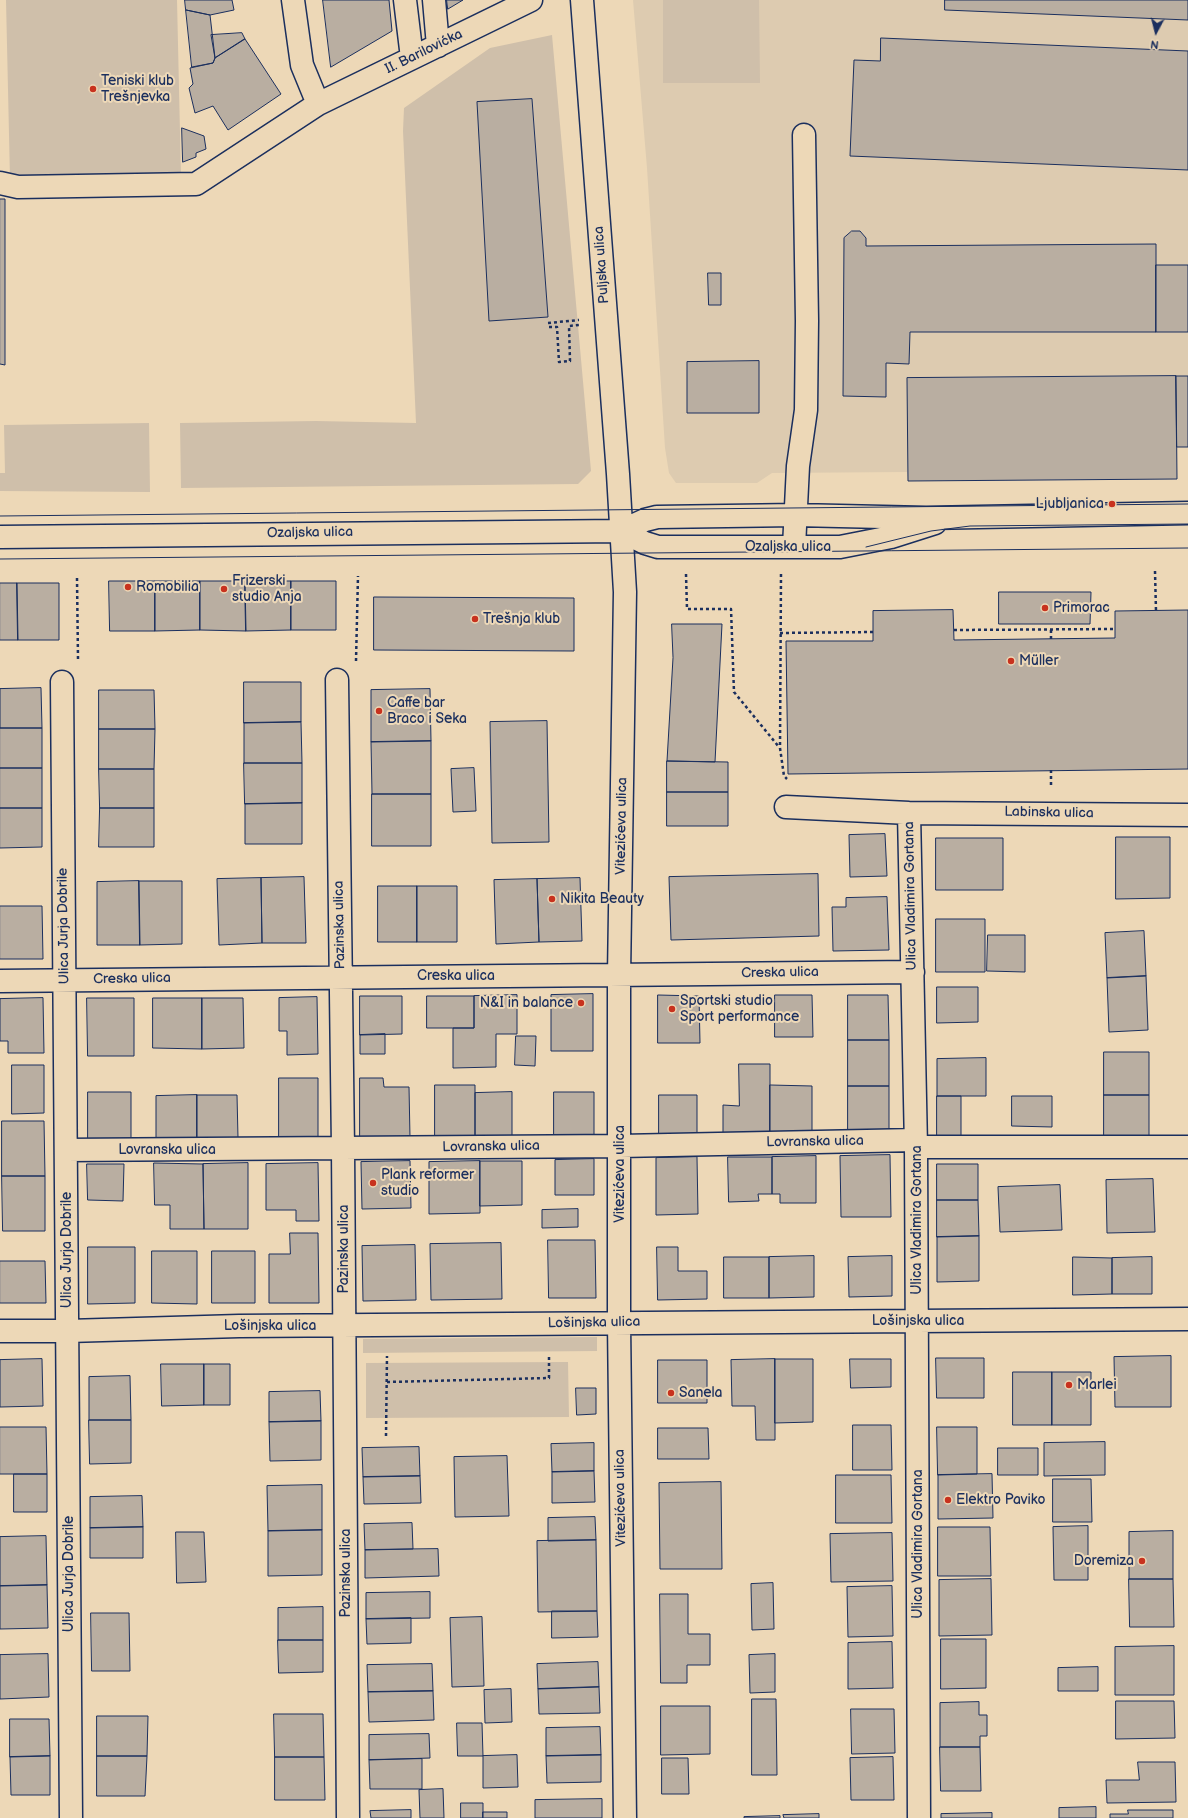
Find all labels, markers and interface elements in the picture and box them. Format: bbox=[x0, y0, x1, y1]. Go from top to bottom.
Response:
north arrow bbox=[1136, 12, 1176, 52]
street label: II. Barilovićka bbox=[383, 26, 465, 78]
text: N bbox=[1150, 37, 1159, 51]
place label: Teniski klub Trešnjevka bbox=[101, 73, 174, 106]
marker: Teniski klub Trešnjevka bbox=[88, 84, 98, 94]
street label: Puljska ulica bbox=[591, 226, 613, 304]
place label: Ljubljanica bbox=[1036, 496, 1104, 512]
marker: Ljubljanica bbox=[1107, 499, 1117, 509]
street label: Ozaljska ulica bbox=[267, 524, 353, 542]
street label: Ozaljska ulica bbox=[745, 539, 831, 555]
place label: Frizerski studio Anja bbox=[232, 573, 302, 606]
place label: Romobilia bbox=[136, 579, 199, 595]
marker: Romobilia bbox=[123, 582, 133, 592]
marker: Frizerski studio Anja bbox=[219, 584, 229, 594]
place label: Primorac bbox=[1053, 600, 1110, 616]
marker: Primorac bbox=[1040, 603, 1050, 613]
place label: Trešnja klub bbox=[483, 611, 560, 627]
marker: Trešnja klub bbox=[470, 614, 480, 624]
place label: Müller bbox=[1019, 653, 1058, 669]
marker: Müller bbox=[1006, 656, 1016, 666]
place label: Caffe bar Braco i Seka bbox=[387, 695, 467, 728]
marker: Caffe bar Braco i Seka bbox=[374, 706, 384, 716]
street label: Vitezićeva ulica bbox=[613, 777, 631, 875]
street label: Labinska ulica bbox=[1004, 804, 1094, 822]
street label: Ulica Vladimira Gortana bbox=[901, 821, 921, 971]
street label: Ulica Jurja Dobrile bbox=[55, 868, 73, 984]
street label: Pazinska ulica bbox=[331, 880, 349, 970]
place label: Nikita Beauty bbox=[560, 891, 644, 907]
marker: Nikita Beauty bbox=[547, 894, 557, 904]
street label: Creska ulica bbox=[741, 964, 819, 982]
street label: Creska ulica bbox=[417, 968, 495, 984]
street label: Creska ulica bbox=[93, 970, 171, 988]
place label: Sportski studio Sport performance bbox=[680, 993, 799, 1026]
place label: N&I in balance bbox=[480, 995, 573, 1011]
marker: N&I in balance bbox=[576, 998, 586, 1008]
marker: Sportski studio Sport performance bbox=[667, 1004, 677, 1014]
street label: Vitezićeva ulica bbox=[612, 1125, 628, 1223]
street label: Lovranska ulica bbox=[766, 1133, 864, 1151]
street label: Lovranska ulica bbox=[442, 1138, 540, 1156]
street label: Lovranska ulica bbox=[118, 1142, 216, 1158]
street label: Ulica Vladimira Gortana bbox=[909, 1145, 925, 1295]
place label: Plank reformer studio bbox=[381, 1167, 474, 1200]
marker: Plank reformer studio bbox=[368, 1178, 378, 1188]
street label: Ulica Jurja Dobrile bbox=[59, 1192, 75, 1308]
street label: Pazinska ulica bbox=[336, 1205, 352, 1293]
street label: Lošinjska ulica bbox=[872, 1313, 964, 1329]
street label: Lošinjska ulica bbox=[548, 1314, 640, 1332]
street label: Lošinjska ulica bbox=[224, 1318, 316, 1334]
place label: Marlei bbox=[1077, 1377, 1117, 1393]
marker: Marlei bbox=[1064, 1380, 1074, 1390]
place label: Sanela bbox=[679, 1385, 723, 1401]
marker: Sanela bbox=[666, 1388, 676, 1398]
street label: Vitezićeva ulica bbox=[612, 1449, 630, 1547]
street label: Ulica Vladimira Gortana bbox=[910, 1469, 926, 1619]
place label: Elektro Paviko bbox=[956, 1492, 1045, 1508]
marker: Elektro Paviko bbox=[943, 1495, 953, 1505]
street label: Ulica Jurja Dobrile bbox=[61, 1516, 77, 1632]
street label: Pazinska ulica bbox=[338, 1529, 354, 1617]
place label: Doremiza bbox=[1074, 1553, 1134, 1569]
marker: Doremiza bbox=[1137, 1556, 1147, 1566]

